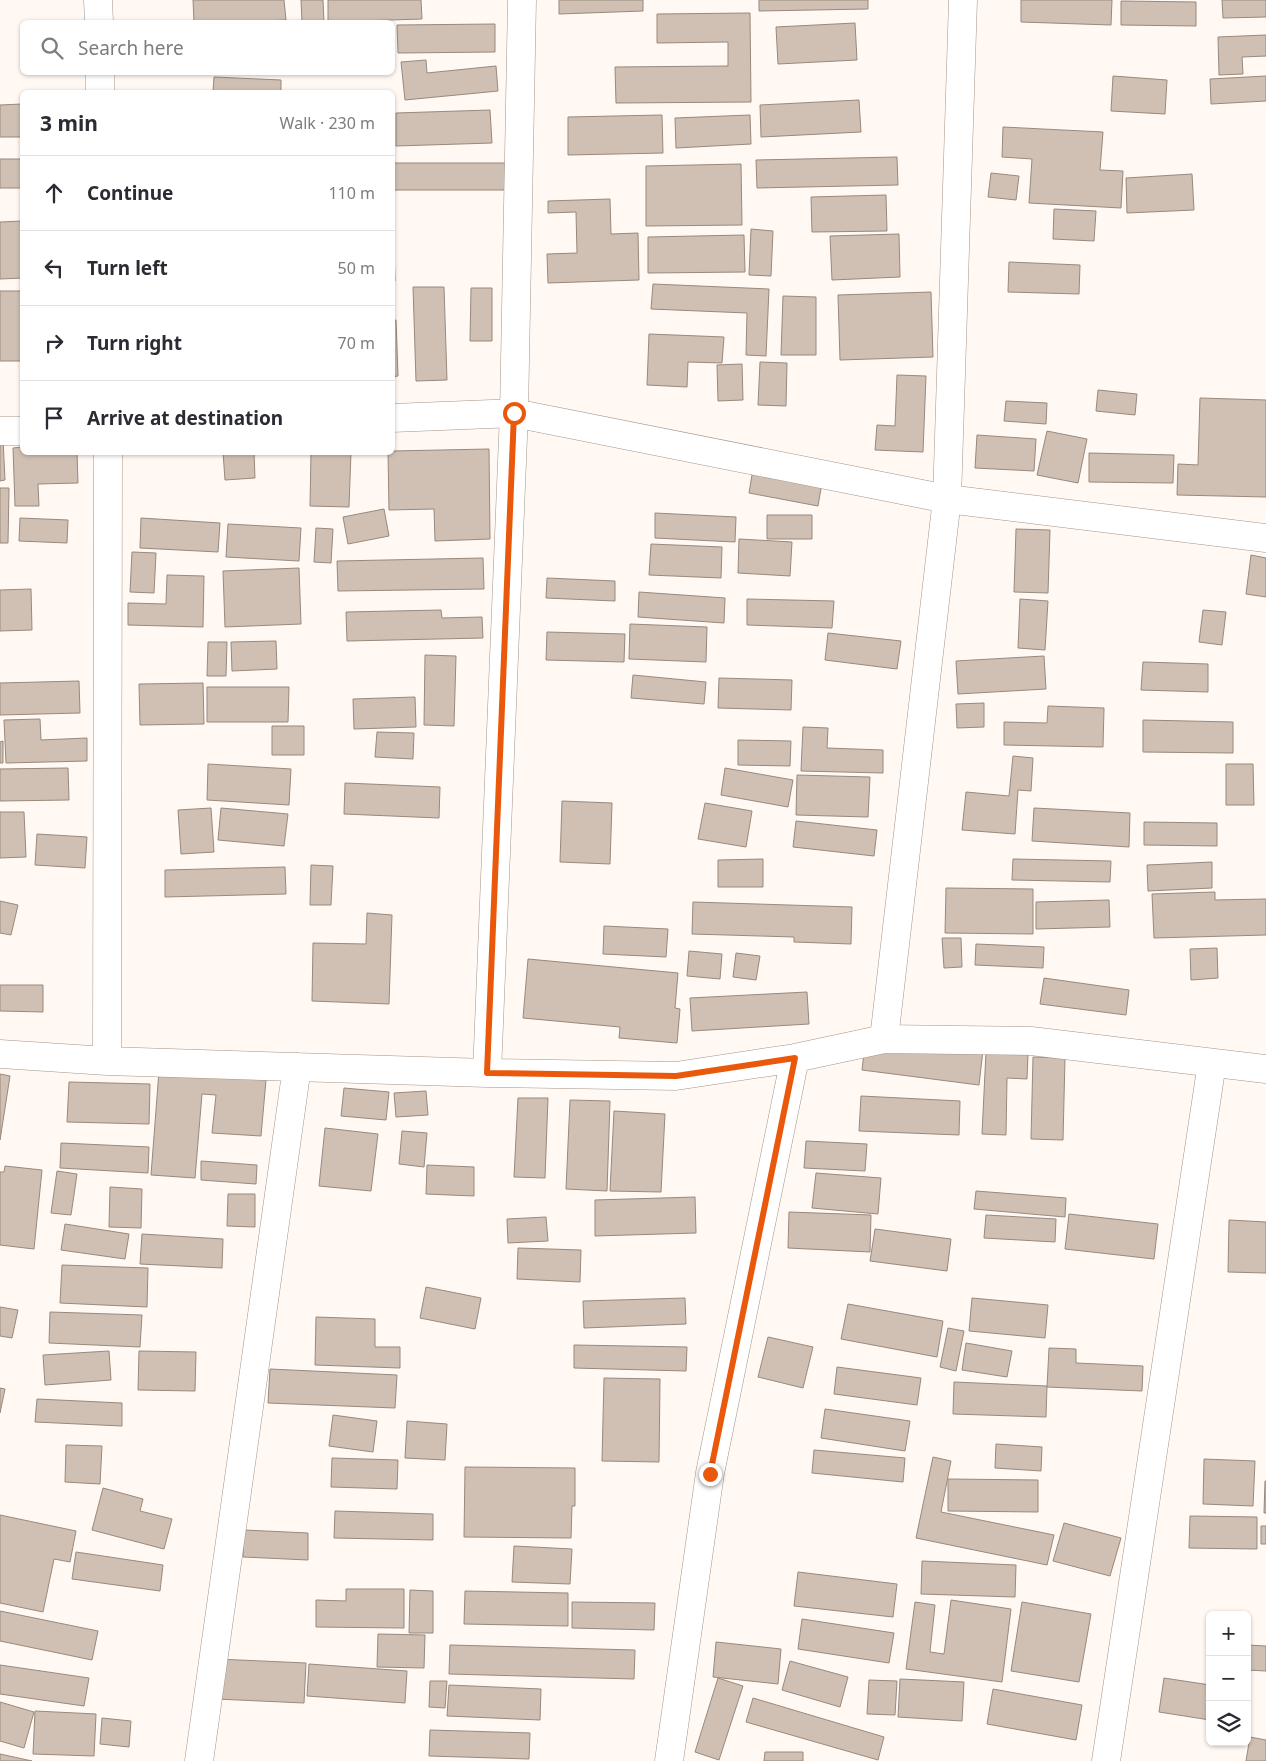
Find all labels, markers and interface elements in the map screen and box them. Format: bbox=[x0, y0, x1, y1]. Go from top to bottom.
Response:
search box bbox=[20, 20, 395, 75]
icon: search bbox=[38, 34, 66, 62]
text: Search here bbox=[78, 35, 184, 61]
text: 3 min bbox=[40, 109, 98, 137]
text: Walk · 230 m bbox=[280, 112, 375, 134]
icon: ahead bbox=[40, 179, 68, 207]
text: Continue bbox=[87, 180, 173, 206]
text: 110 m bbox=[328, 182, 375, 204]
icon: left bbox=[40, 254, 68, 282]
text: Turn left bbox=[87, 255, 168, 281]
text: 50 m bbox=[338, 257, 375, 279]
icon: right bbox=[40, 329, 68, 357]
text: Turn right bbox=[87, 330, 182, 356]
text: 70 m bbox=[338, 332, 375, 354]
route start bbox=[503, 402, 526, 425]
icon: arrive bbox=[40, 404, 68, 432]
text: Arrive at destination bbox=[87, 405, 283, 431]
route end bbox=[699, 1463, 722, 1486]
map controls bbox=[1206, 1611, 1251, 1746]
button: + bbox=[1206, 1611, 1251, 1656]
button: − bbox=[1206, 1656, 1251, 1701]
button: layers bbox=[1206, 1701, 1251, 1746]

